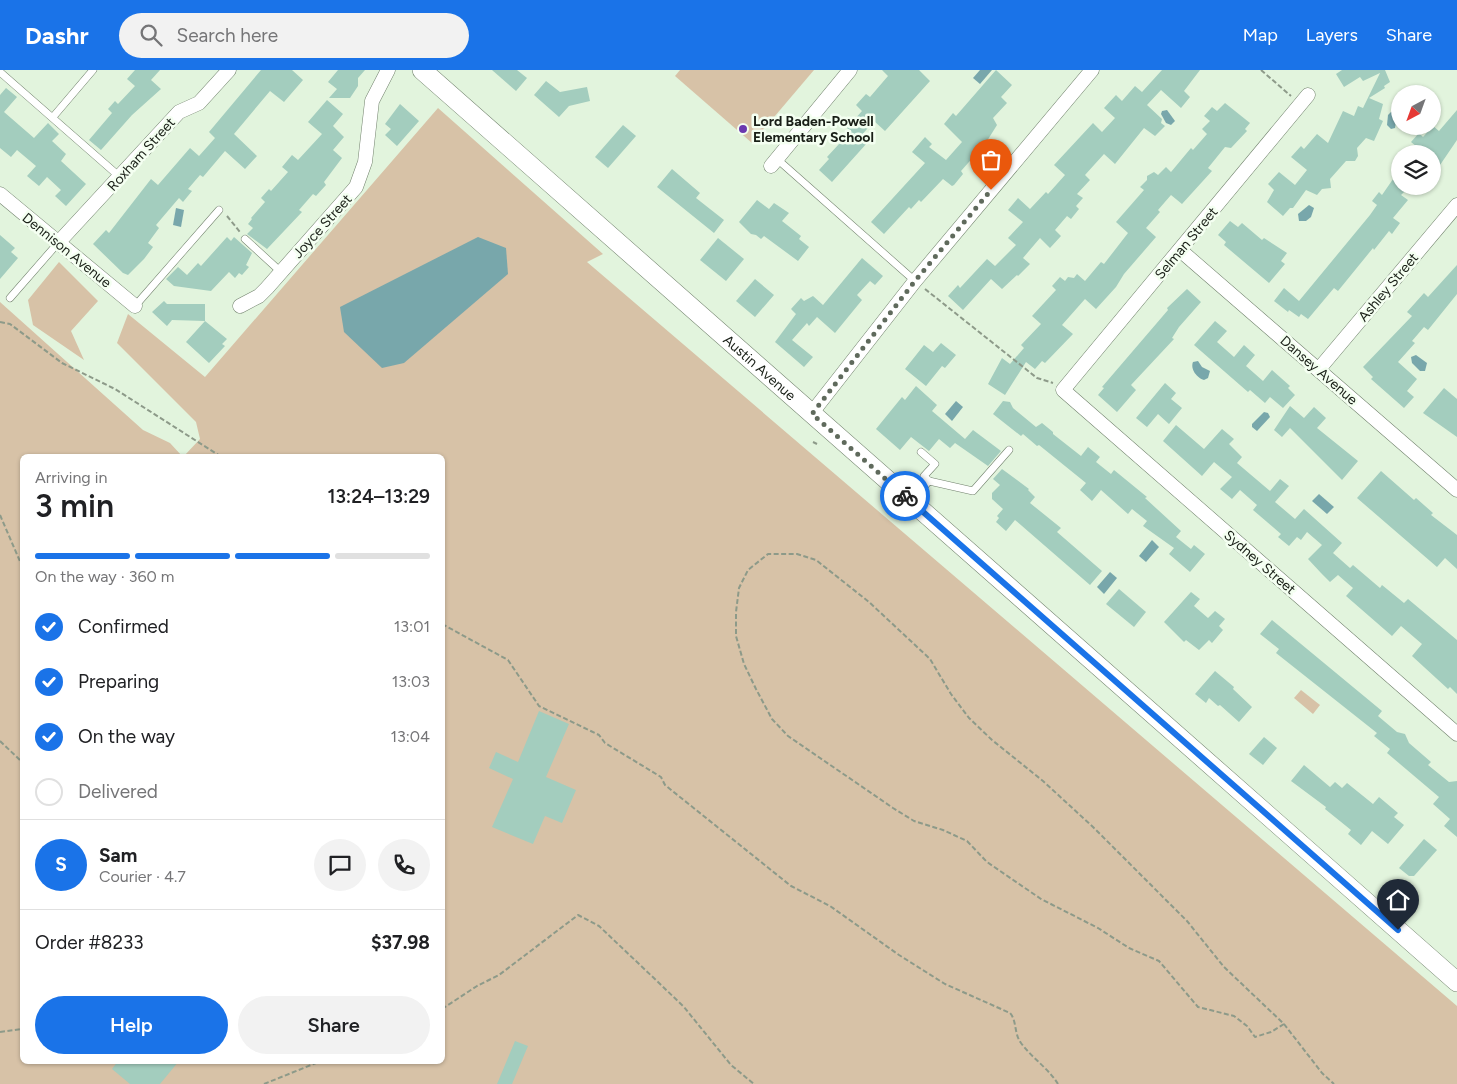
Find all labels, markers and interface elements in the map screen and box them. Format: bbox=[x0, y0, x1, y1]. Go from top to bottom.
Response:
search box bbox=[119, 13, 469, 58]
text: Dashr bbox=[25, 21, 89, 50]
icon: search bbox=[137, 21, 165, 49]
text: Search here bbox=[177, 24, 278, 47]
text: Map bbox=[1243, 24, 1278, 46]
text: Layers bbox=[1306, 24, 1358, 46]
text: Share bbox=[1386, 24, 1432, 46]
north arrow bbox=[1391, 85, 1441, 135]
map controls bbox=[1391, 85, 1441, 195]
place label: Lord Baden-Powell Elementary School bbox=[753, 113, 874, 146]
street label: Roxham Street bbox=[104, 114, 179, 195]
marker: Lord Baden-Powell Elementary School bbox=[737, 123, 749, 135]
pin bbox=[970, 139, 1012, 190]
button: layers bbox=[1391, 145, 1441, 195]
icon: bag bbox=[977, 146, 1005, 174]
street label: Joyce Street bbox=[289, 191, 356, 262]
street label: Selman Street bbox=[1151, 204, 1221, 283]
street label: Dennison Avenue bbox=[19, 209, 115, 292]
street label: Ashley Street bbox=[1355, 250, 1422, 325]
street label: Austin Avenue bbox=[720, 331, 799, 405]
street label: Dansey Avenue bbox=[1277, 332, 1361, 409]
text: Arriving in bbox=[35, 468, 107, 487]
courier bbox=[880, 471, 930, 521]
icon: bike bbox=[891, 482, 919, 510]
text: 13:24–13:29 bbox=[327, 485, 430, 508]
text: 3 min bbox=[35, 487, 114, 525]
street label: Sydney Street bbox=[1220, 527, 1299, 598]
text: On the way · 360 m bbox=[35, 567, 174, 586]
icon: check bbox=[35, 613, 63, 641]
text: Confirmed bbox=[78, 615, 169, 638]
text: 13:01 bbox=[394, 617, 430, 636]
icon: check bbox=[35, 668, 63, 696]
text: Preparing bbox=[78, 670, 159, 693]
text: 13:03 bbox=[392, 672, 430, 691]
icon: check bbox=[35, 723, 63, 751]
text: On the way bbox=[78, 725, 175, 748]
text: 13:04 bbox=[390, 727, 430, 746]
text: Delivered bbox=[78, 780, 158, 803]
button: chat bbox=[314, 839, 366, 891]
button: phone bbox=[378, 839, 430, 891]
text: Sam bbox=[99, 844, 137, 867]
text: S bbox=[55, 853, 67, 876]
text: Courier · 4.7 bbox=[99, 867, 186, 886]
pin bbox=[1377, 879, 1419, 930]
icon: home bbox=[1384, 886, 1412, 914]
text: Order #8233 bbox=[35, 931, 144, 954]
text: $37.98 bbox=[371, 931, 430, 954]
button: Help bbox=[35, 996, 228, 1054]
button: Share bbox=[238, 996, 430, 1054]

